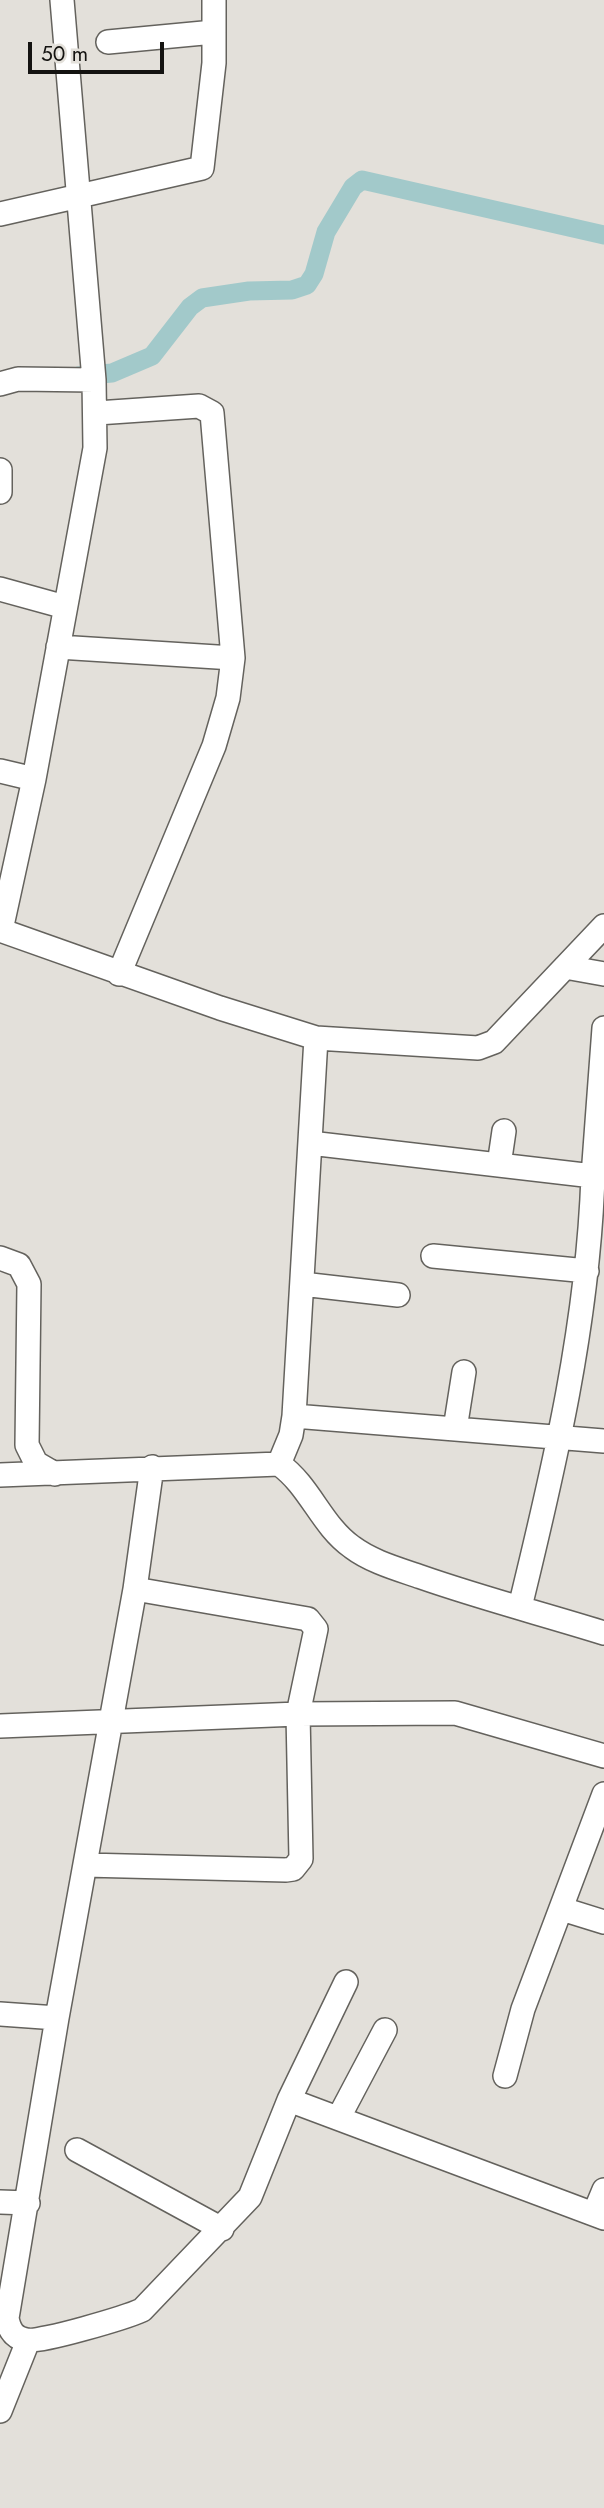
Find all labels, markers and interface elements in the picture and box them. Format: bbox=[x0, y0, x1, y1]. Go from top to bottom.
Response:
scale bar bbox=[32, 28, 168, 72]
text: 50 m bbox=[41, 39, 88, 69]

